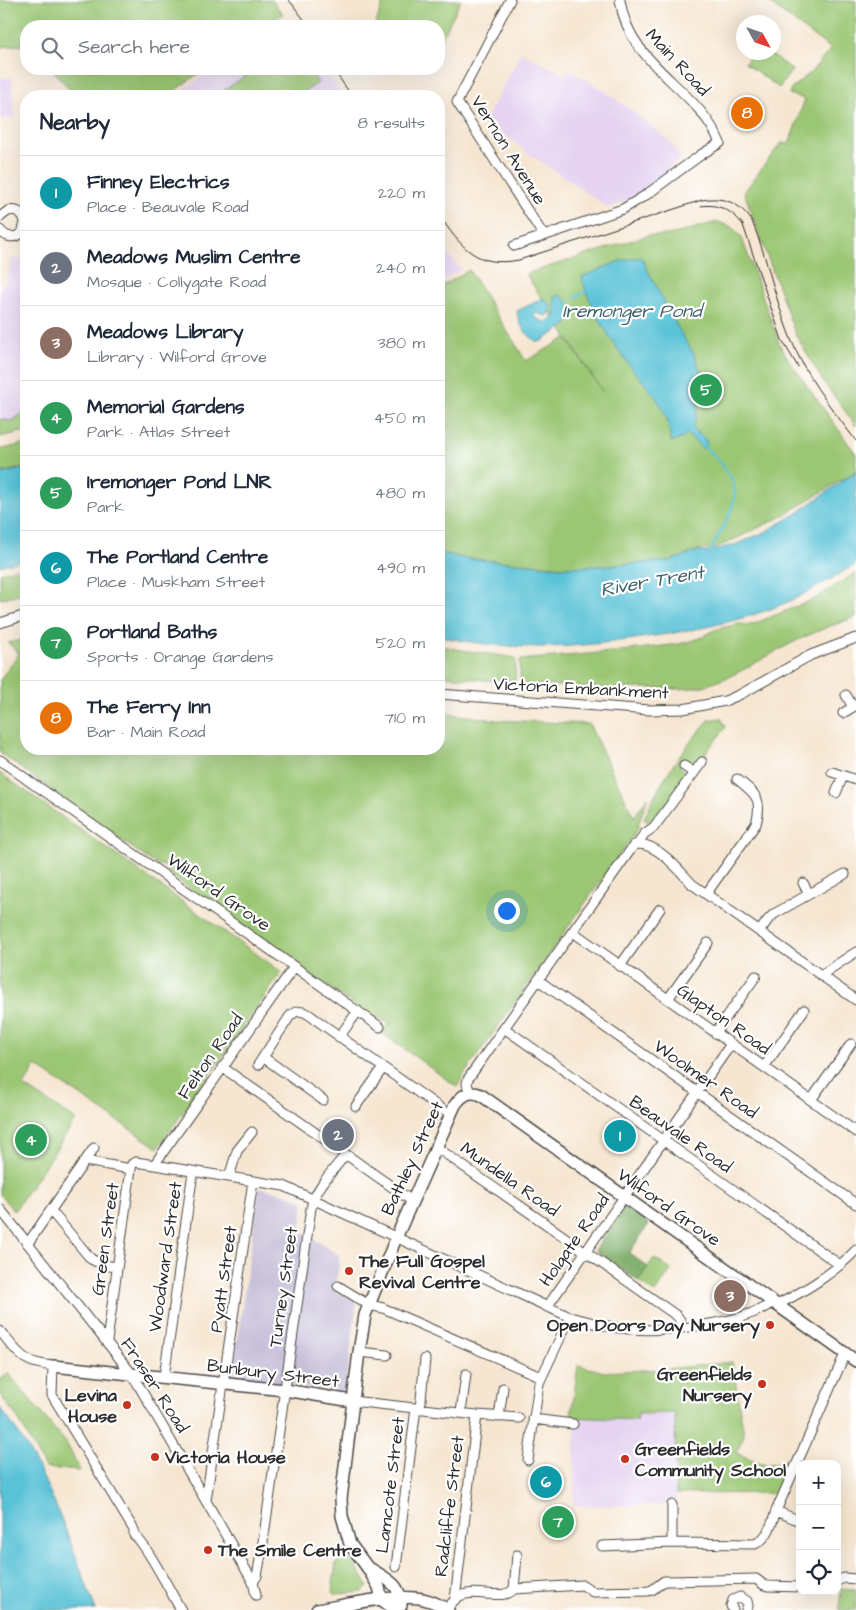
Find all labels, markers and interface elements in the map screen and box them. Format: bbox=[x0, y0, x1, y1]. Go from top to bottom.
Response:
north arrow bbox=[736, 15, 781, 60]
search box bbox=[20, 20, 445, 75]
street label: Main Road bbox=[640, 23, 716, 102]
icon: search bbox=[38, 34, 66, 62]
text: Search here bbox=[78, 34, 190, 61]
street label: Vernon Avenue bbox=[465, 91, 552, 210]
pin: 8 bbox=[731, 94, 763, 132]
text: Nearby bbox=[40, 108, 110, 137]
text: 8 results bbox=[358, 112, 425, 134]
text: Finney Electrics bbox=[87, 169, 229, 196]
text: 1 bbox=[55, 182, 57, 204]
text: 220 m bbox=[378, 182, 425, 204]
text: Place · Beauvale Road bbox=[87, 196, 249, 218]
text: Meadows Muslim Centre bbox=[87, 244, 300, 271]
text: 2 bbox=[51, 257, 61, 279]
text: 240 m bbox=[376, 257, 425, 279]
text: Mosque · Collygate Road bbox=[87, 271, 266, 293]
water label: Iremonger Pond bbox=[563, 298, 706, 325]
text: Meadows Library bbox=[87, 319, 243, 346]
text: 3 bbox=[52, 332, 60, 354]
text: 380 m bbox=[378, 332, 425, 354]
text: Library · Wilford Grove bbox=[87, 346, 267, 368]
pin: 5 bbox=[690, 371, 722, 409]
text: Memorial Gardens bbox=[87, 394, 244, 421]
text: 4 bbox=[51, 407, 61, 429]
text: 450 m bbox=[374, 407, 425, 429]
text: Park · Atlas Street bbox=[87, 421, 230, 443]
text: Iremonger Pond LNR bbox=[87, 469, 272, 496]
text: 5 bbox=[50, 482, 62, 504]
text: 480 m bbox=[375, 482, 425, 504]
text: Park bbox=[87, 496, 124, 518]
text: The Portland Centre bbox=[87, 544, 268, 571]
text: 6 bbox=[51, 557, 61, 579]
text: 490 m bbox=[376, 557, 425, 579]
water label: River Trent bbox=[598, 559, 708, 604]
text: Place · Muskham Street bbox=[87, 571, 265, 593]
text: Portland Baths bbox=[87, 619, 217, 646]
text: 7 bbox=[51, 632, 61, 654]
text: 520 m bbox=[376, 632, 425, 654]
text: Sports · Orange Gardens bbox=[87, 646, 274, 668]
street label: Victoria Embankment bbox=[493, 671, 670, 706]
text: The Ferry Inn bbox=[87, 694, 210, 721]
text: 8 bbox=[51, 707, 61, 729]
text: 710 m bbox=[384, 707, 425, 729]
text: Bar · Main Road bbox=[87, 721, 205, 743]
street label: Wilford Grove bbox=[162, 847, 276, 938]
your location bbox=[494, 898, 520, 924]
street label: Glapton Road bbox=[672, 978, 776, 1061]
street label: Felton Road bbox=[171, 1008, 249, 1104]
street label: Woolmer Road bbox=[648, 1034, 763, 1125]
street label: Beauvale Road bbox=[624, 1090, 737, 1179]
street label: Bathley Street bbox=[375, 1096, 451, 1220]
pin: 2 bbox=[322, 1116, 354, 1154]
pin: 1 bbox=[604, 1117, 636, 1155]
pin: 4 bbox=[15, 1121, 47, 1159]
street label: Mundella Road bbox=[455, 1136, 564, 1223]
street label: Wilford Grove bbox=[612, 1162, 726, 1253]
street label: Woodward Street bbox=[143, 1179, 189, 1334]
street label: Green Street bbox=[85, 1180, 126, 1297]
street label: Holgate Road bbox=[533, 1189, 616, 1292]
street label: Pyatt Street bbox=[204, 1223, 244, 1334]
street label: Turney Street bbox=[263, 1224, 305, 1349]
place label: The Full Gospel Revival Centre bbox=[358, 1249, 485, 1295]
marker: The Full Gospel Revival Centre bbox=[343, 1265, 355, 1277]
pin: 3 bbox=[714, 1277, 746, 1315]
place label: Open Doors Day Nursery bbox=[547, 1313, 760, 1339]
marker: Open Doors Day Nursery bbox=[764, 1319, 776, 1331]
street label: Fraser Road bbox=[114, 1333, 195, 1438]
street label: Bunbury Street bbox=[205, 1353, 341, 1395]
place label: Greenfields Nursery bbox=[657, 1362, 752, 1409]
marker: Greenfields Nursery bbox=[756, 1378, 768, 1390]
place label: Levina House bbox=[65, 1383, 118, 1429]
marker: Levina House bbox=[121, 1399, 133, 1411]
street label: Lamcote Street bbox=[370, 1415, 411, 1555]
street label: Radcliffe Street bbox=[428, 1433, 471, 1578]
place label: Greenfields Community School bbox=[635, 1437, 786, 1484]
place label: Victoria House bbox=[164, 1445, 286, 1470]
marker: Victoria House bbox=[149, 1451, 161, 1463]
marker: Greenfields Community School bbox=[619, 1453, 631, 1465]
map controls bbox=[796, 1460, 841, 1595]
button: + bbox=[796, 1460, 841, 1505]
pin: 6 bbox=[530, 1463, 562, 1501]
pin: 7 bbox=[542, 1503, 574, 1541]
button: − bbox=[796, 1505, 841, 1550]
place label: The Smile Centre bbox=[217, 1538, 362, 1563]
marker: The Smile Centre bbox=[202, 1544, 214, 1556]
button: locate bbox=[796, 1550, 841, 1595]

